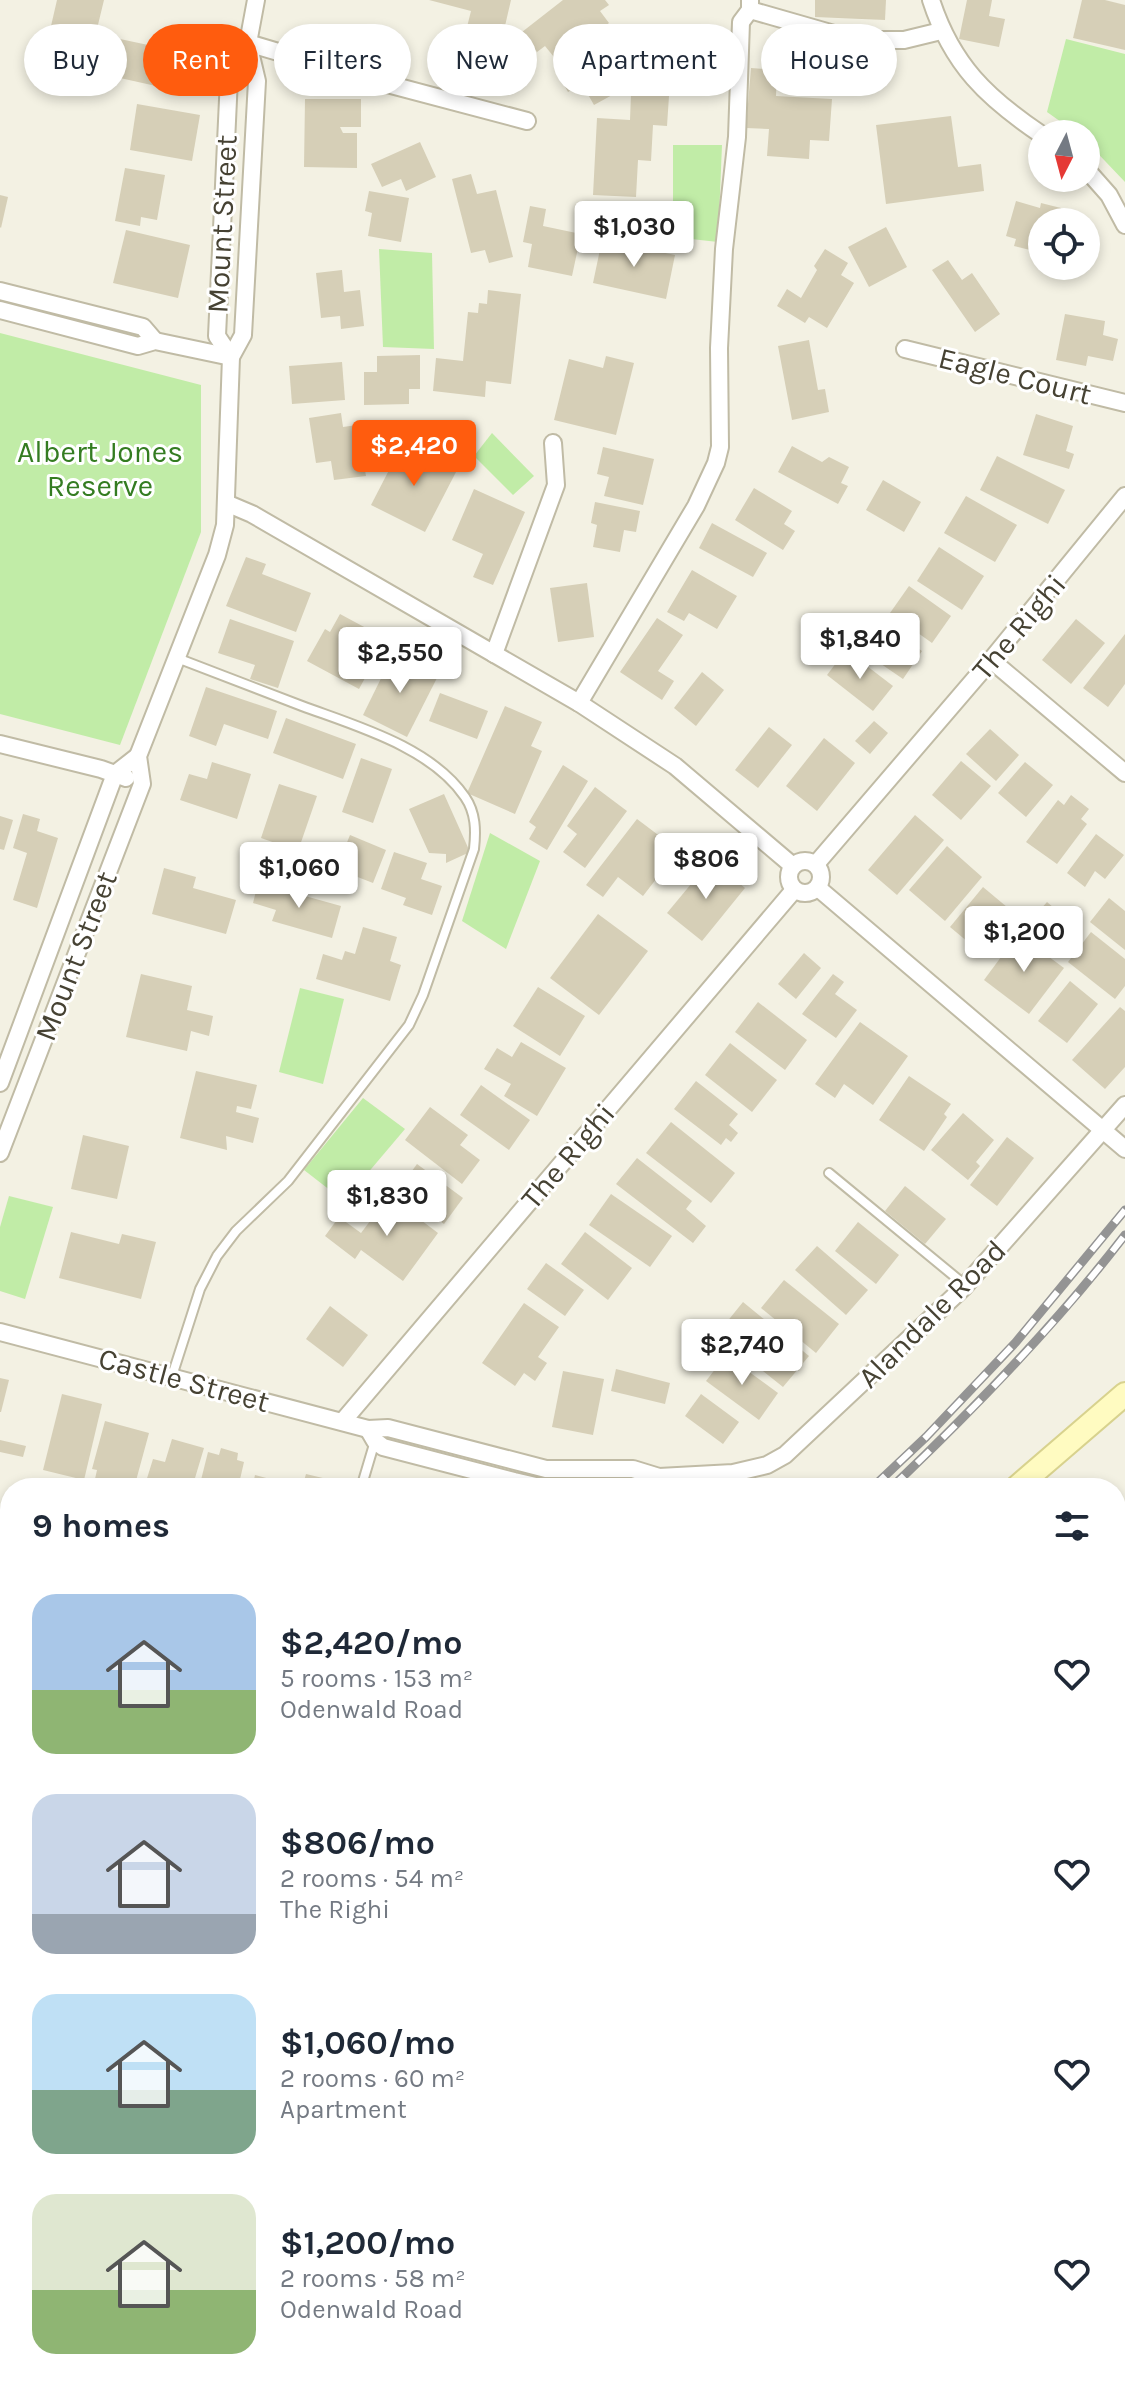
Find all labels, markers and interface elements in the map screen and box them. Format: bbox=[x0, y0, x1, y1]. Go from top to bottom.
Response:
chip: Buy bbox=[24, 24, 127, 96]
chip: Rent bbox=[143, 24, 258, 96]
chip: Filters bbox=[274, 24, 411, 96]
chip: New bbox=[427, 24, 537, 96]
chip: Apartment bbox=[553, 24, 745, 96]
chip: House bbox=[761, 24, 897, 96]
north arrow bbox=[1028, 120, 1100, 192]
map controls bbox=[1028, 120, 1100, 280]
street label: Mount Street bbox=[199, 134, 245, 314]
pin: $1,030 bbox=[569, 201, 699, 269]
button: locate bbox=[1028, 208, 1100, 280]
text: $1,030 bbox=[593, 211, 675, 242]
street label: Eagle Court bbox=[935, 340, 1095, 412]
pin: $2,420 bbox=[349, 420, 479, 488]
text: $2,420 bbox=[370, 430, 458, 461]
park label: Albert Jones Reserve bbox=[17, 434, 183, 504]
street label: The Righi bbox=[964, 567, 1074, 687]
pin: $1,840 bbox=[795, 613, 925, 681]
text: $1,840 bbox=[819, 623, 901, 654]
pin: $2,550 bbox=[335, 627, 465, 695]
text: $2,550 bbox=[357, 637, 443, 668]
pin: $806 bbox=[659, 833, 753, 901]
pin: $1,060 bbox=[234, 842, 364, 910]
text: $806 bbox=[673, 843, 739, 874]
text: $1,060 bbox=[258, 852, 340, 883]
street label: Mount Street bbox=[27, 866, 125, 1046]
pin: $1,200 bbox=[959, 906, 1089, 974]
text: $1,200 bbox=[983, 916, 1065, 947]
street label: The Righi bbox=[513, 1096, 623, 1216]
pin: $1,830 bbox=[322, 1170, 452, 1238]
text: $1,830 bbox=[345, 1180, 429, 1211]
street label: Alandale Road bbox=[850, 1232, 1014, 1396]
pin: $2,740 bbox=[677, 1319, 807, 1387]
text: $2,740 bbox=[699, 1329, 785, 1360]
street label: Castle Street bbox=[95, 1340, 273, 1420]
icon: filters bbox=[1050, 1504, 1094, 1548]
text: 9 homes bbox=[32, 1506, 170, 1546]
text: $2,420/mo bbox=[280, 1623, 462, 1663]
icon: home bbox=[96, 1626, 192, 1722]
icon: heart bbox=[1050, 1652, 1094, 1696]
text: 5 rooms · 153 m² bbox=[280, 1663, 473, 1694]
text: Odenwald Road bbox=[280, 1694, 463, 1725]
text: $806/mo bbox=[280, 1823, 435, 1863]
icon: home bbox=[96, 1826, 192, 1922]
icon: heart bbox=[1050, 1852, 1094, 1896]
text: 2 rooms · 54 m² bbox=[280, 1863, 464, 1894]
text: The Righi bbox=[280, 1894, 390, 1925]
text: $1,060/mo bbox=[280, 2023, 455, 2063]
icon: home bbox=[96, 2026, 192, 2122]
icon: heart bbox=[1050, 2052, 1094, 2096]
text: 2 rooms · 60 m² bbox=[280, 2063, 465, 2094]
text: Apartment bbox=[280, 2094, 407, 2125]
text: $1,200/mo bbox=[280, 2223, 455, 2263]
icon: home bbox=[96, 2226, 192, 2322]
icon: heart bbox=[1050, 2252, 1094, 2296]
text: 2 rooms · 58 m² bbox=[280, 2263, 466, 2294]
text: Odenwald Road bbox=[280, 2294, 463, 2325]

